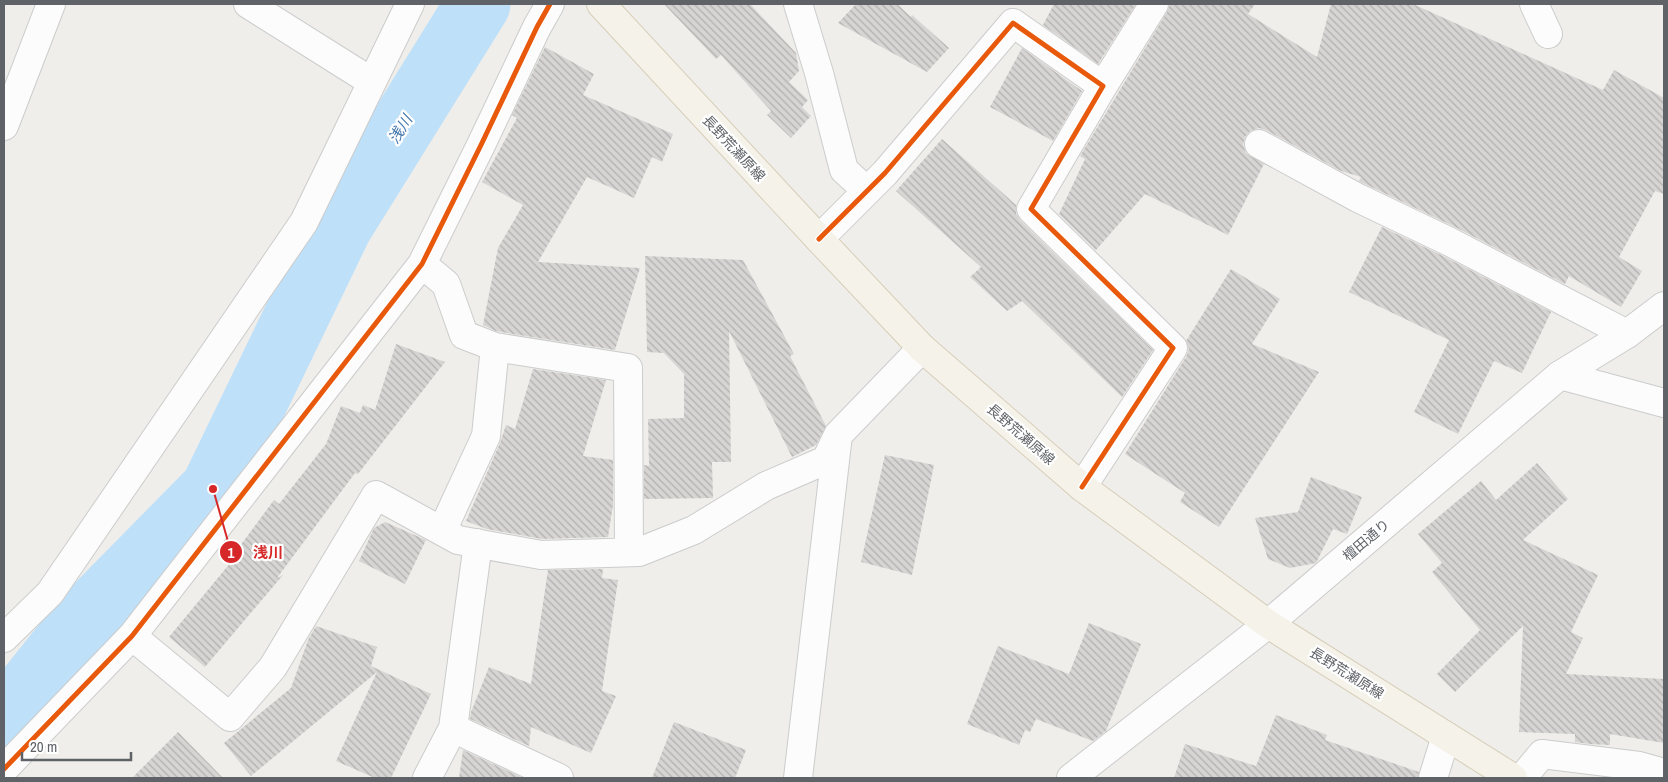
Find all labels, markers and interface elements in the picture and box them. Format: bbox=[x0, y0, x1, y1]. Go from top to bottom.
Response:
water label: 浅川 bbox=[383, 109, 418, 147]
street label: 長野荒瀬原線 bbox=[699, 111, 769, 185]
street label: 長野荒瀬原線 bbox=[983, 400, 1059, 468]
street label: 檀田通り bbox=[1339, 515, 1393, 565]
callout: 浅川 bbox=[218, 537, 293, 567]
text: 1 bbox=[228, 542, 235, 563]
text: 浅川 bbox=[253, 542, 283, 563]
street label: 長野荒瀬原線 bbox=[1307, 643, 1387, 703]
scale bar bbox=[22, 730, 131, 762]
text: 20 m bbox=[30, 736, 57, 757]

